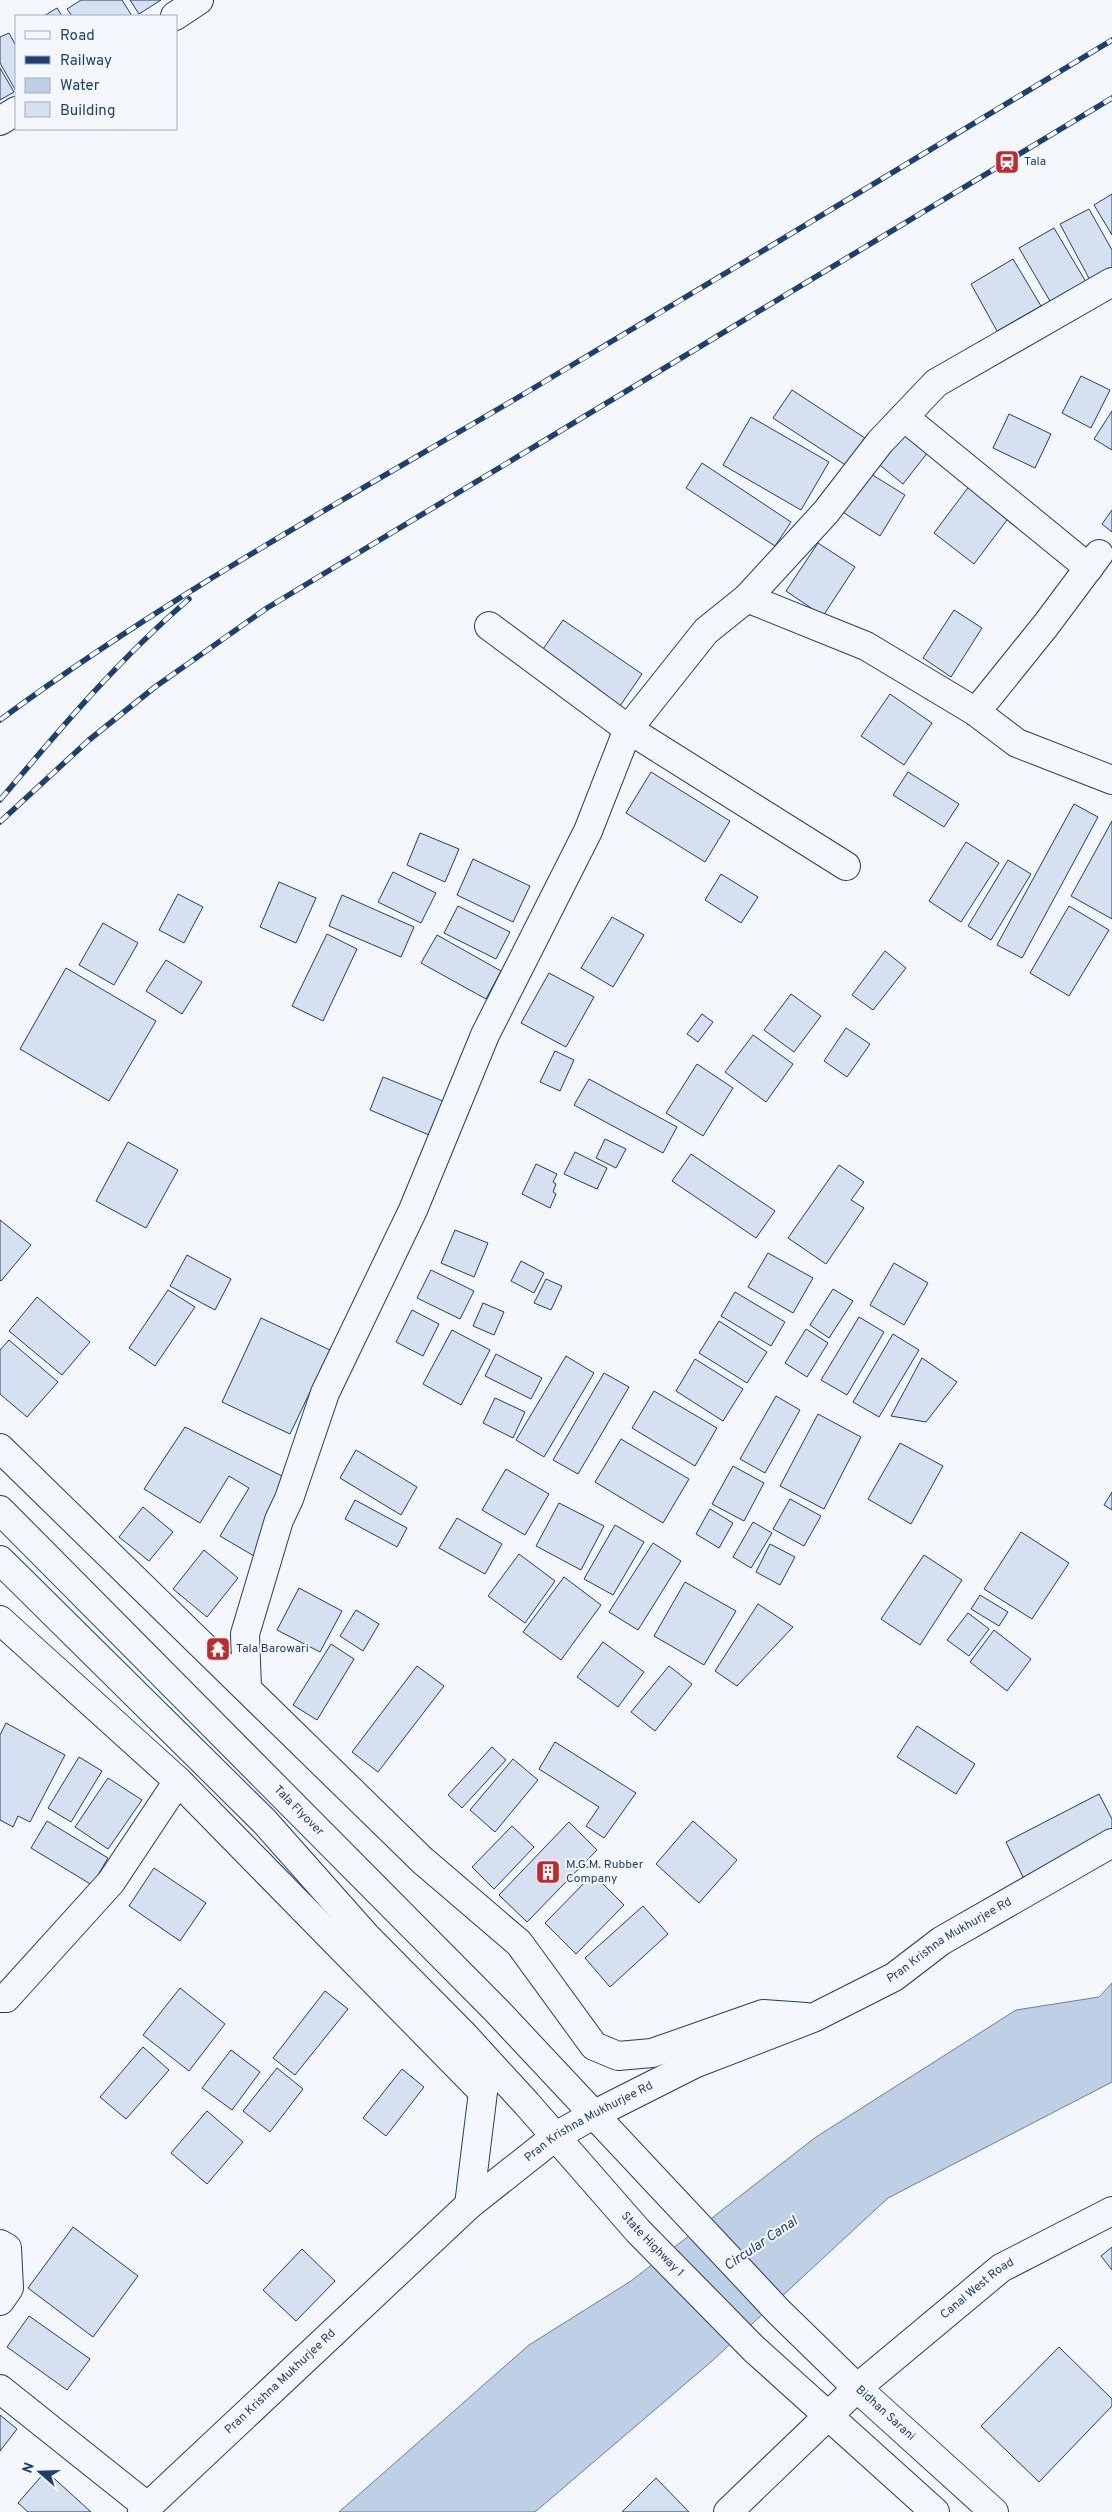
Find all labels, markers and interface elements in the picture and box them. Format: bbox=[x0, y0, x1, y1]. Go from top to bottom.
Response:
legend bbox=[15, 15, 178, 130]
text: Road bbox=[60, 27, 95, 46]
text: Railway bbox=[60, 52, 112, 71]
text: Water bbox=[60, 77, 100, 96]
text: Building bbox=[60, 102, 115, 121]
station icon: Tala bbox=[994, 149, 1020, 175]
place label: Tala bbox=[1024, 154, 1046, 170]
temple icon: Tala Barowari bbox=[205, 1636, 231, 1662]
place label: Tala Barowari bbox=[236, 1641, 309, 1657]
street label: Tala Flyover bbox=[270, 1782, 327, 1840]
place label: M.G.M. Rubber Company bbox=[566, 1857, 644, 1887]
building icon: M.G.M. Rubber Company bbox=[535, 1859, 561, 1885]
street label: Pran Krishna Mukhurjee Rd bbox=[884, 1894, 1015, 1987]
street label: Pran Krishna Mukhurjee Rd bbox=[521, 2078, 656, 2166]
street label: State Highway 1 bbox=[617, 2209, 687, 2281]
water label: Circular Canal bbox=[721, 2212, 802, 2275]
street label: Canal West Road bbox=[937, 2255, 1017, 2323]
street label: Pran Krishna Mukhurjee Rd bbox=[222, 2326, 339, 2438]
street label: Bidhan Sarani bbox=[852, 2382, 918, 2445]
north arrow bbox=[15, 2447, 65, 2497]
text: N bbox=[19, 2460, 39, 2476]

